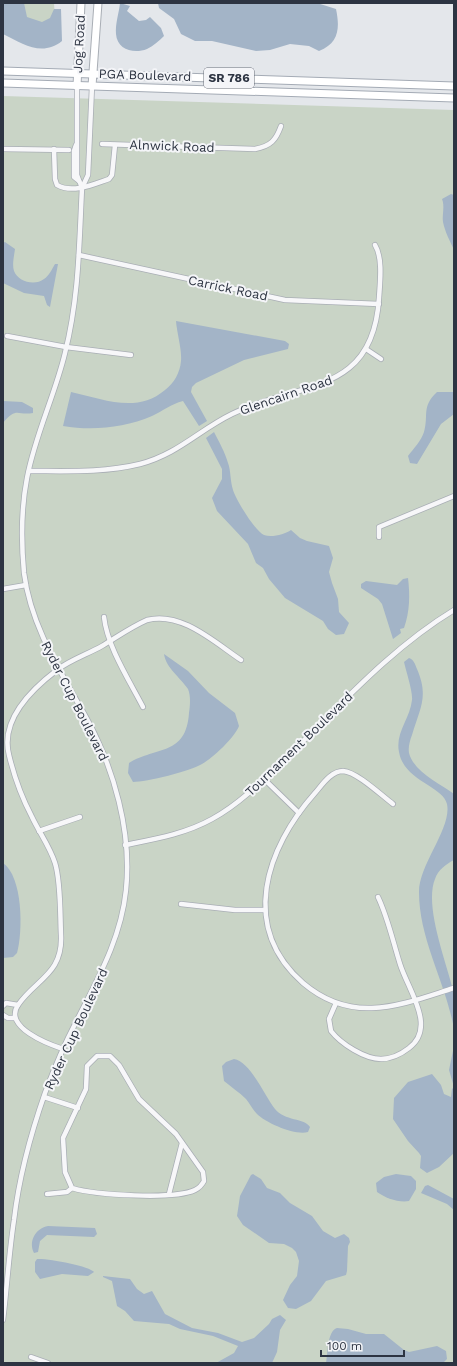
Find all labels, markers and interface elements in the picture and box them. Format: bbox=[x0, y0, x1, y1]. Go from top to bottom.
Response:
street label: Jog Road bbox=[70, 15, 88, 73]
street label: PGA Boulevard bbox=[98, 66, 192, 84]
road number: SR 786 bbox=[204, 68, 254, 88]
street label: Alnwick Road bbox=[129, 137, 215, 155]
street label: Carrick Road bbox=[187, 272, 269, 304]
street label: Glencairn Road bbox=[238, 372, 334, 418]
street label: Ryder Cup Boulevard bbox=[38, 639, 112, 763]
street label: Tournament Boulevard bbox=[242, 689, 356, 799]
street label: Ryder Cup Boulevard bbox=[41, 966, 111, 1092]
scale bar bbox=[321, 1332, 404, 1358]
text: 100 m bbox=[327, 1339, 362, 1353]

